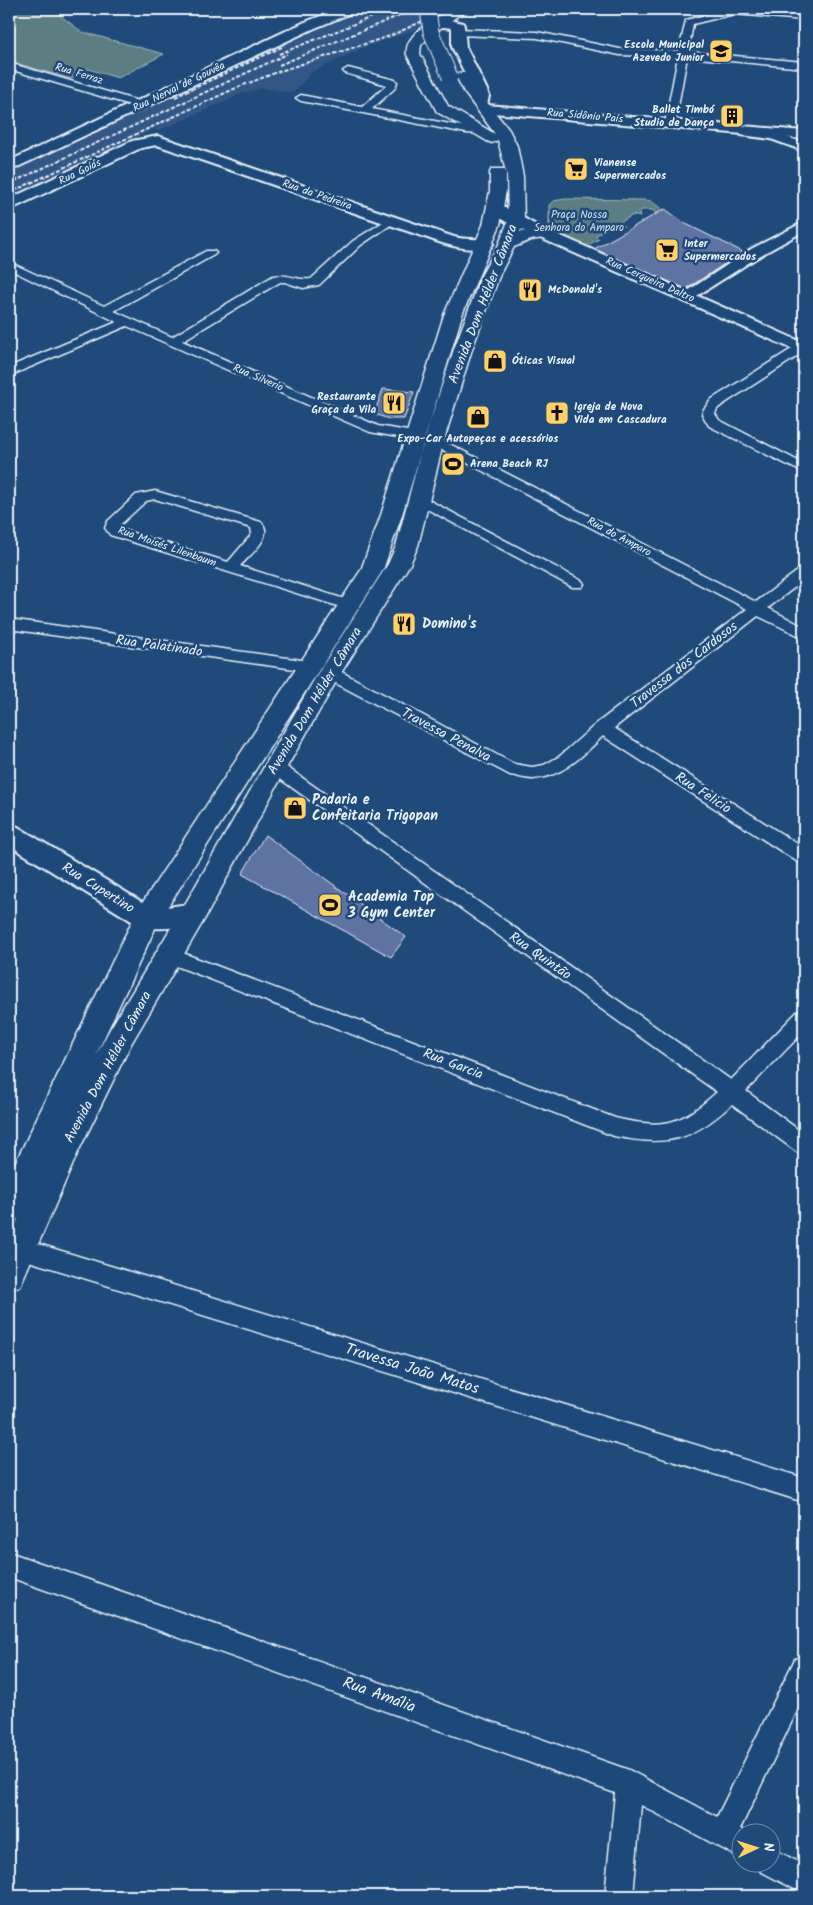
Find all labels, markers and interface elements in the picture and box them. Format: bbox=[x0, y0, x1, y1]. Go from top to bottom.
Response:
place label: Escola Municipal Azevedo Junior bbox=[624, 36, 705, 67]
school or university icon: Escola Municipal Azevedo Junior bbox=[708, 38, 734, 64]
street label: Rua Nerval de Gouvêa bbox=[130, 57, 228, 117]
street label: Rua Ferraz bbox=[53, 58, 105, 90]
place label: Ballet Timbó Studio de Dança bbox=[634, 101, 715, 132]
building icon: Ballet Timbó Studio de Dança bbox=[719, 103, 745, 129]
street label: Rua Sidônio Pais bbox=[546, 104, 624, 128]
street label: Rua Goiás bbox=[56, 154, 105, 190]
place label: Vianense Supermercados bbox=[594, 154, 667, 185]
supermarket icon: Vianense Supermercados bbox=[563, 156, 589, 182]
street label: Rua da Pedreira bbox=[280, 175, 354, 215]
park label: Praça Nossa Senhora do Amparo bbox=[534, 206, 624, 237]
street label: Avenida Dom Hélder Câmara bbox=[442, 221, 524, 387]
place label: Inter Supermercados bbox=[684, 235, 757, 266]
supermarket icon: Inter Supermercados bbox=[654, 237, 680, 263]
street label: Rua Cerqueira Daltro bbox=[603, 252, 697, 308]
restaurant icon: McDonald's bbox=[517, 277, 543, 303]
place label: McDonald's bbox=[548, 281, 603, 299]
shop icon: Óticas Visual bbox=[482, 348, 508, 374]
place label: Óticas Visual bbox=[512, 352, 575, 370]
street label: Rua Silverio bbox=[230, 359, 286, 397]
place label: Restaurante Graça da Vila bbox=[312, 388, 377, 419]
restaurant icon: Restaurante Graça da Vila bbox=[381, 390, 407, 416]
place label: Igreja de Nova Vida em Cascadura bbox=[574, 398, 667, 429]
church icon: Igreja de Nova Vida em Cascadura bbox=[544, 400, 570, 426]
shop icon: Expo-Car Autopeças e acessórios bbox=[465, 404, 491, 430]
place label: Expo-Car Autopeças e acessórios bbox=[398, 430, 559, 448]
sports icon: Arena Beach RJ bbox=[440, 451, 466, 477]
place label: Arena Beach RJ bbox=[470, 455, 548, 473]
street label: Rua do Amparo bbox=[584, 512, 654, 562]
street label: Rua Moisés Lilenbaum bbox=[115, 522, 219, 572]
restaurant icon: Domino's bbox=[391, 611, 417, 637]
place label: Domino's bbox=[422, 613, 477, 635]
street label: Travessa dos Cardosos bbox=[626, 616, 742, 714]
street label: Avenida Dom Hélder Câmara bbox=[262, 623, 368, 779]
street label: Rua Palatinado bbox=[114, 629, 204, 663]
street label: Travessa Penalva bbox=[397, 702, 495, 768]
street label: Rua Felicio bbox=[670, 767, 736, 819]
place label: Padaria e Confeitaria Trigopan bbox=[312, 789, 438, 827]
shop icon: Padaria e Confeitaria Trigopan bbox=[282, 795, 308, 821]
street label: Rua Cupertino bbox=[57, 857, 139, 919]
place label: Academia Top 3 Gym Center bbox=[347, 886, 436, 924]
sports icon: Academia Top 3 Gym Center bbox=[317, 892, 343, 918]
street label: Rua Quintão bbox=[504, 926, 576, 986]
street label: Avenida Dom Hélder Câmara bbox=[59, 987, 157, 1147]
street label: Rua Garcia bbox=[420, 1042, 486, 1086]
street label: Travessa João Matos bbox=[342, 1337, 482, 1401]
street label: Rua Amália bbox=[339, 1670, 419, 1720]
north arrow bbox=[730, 1822, 780, 1872]
text: N bbox=[757, 1842, 779, 1852]

